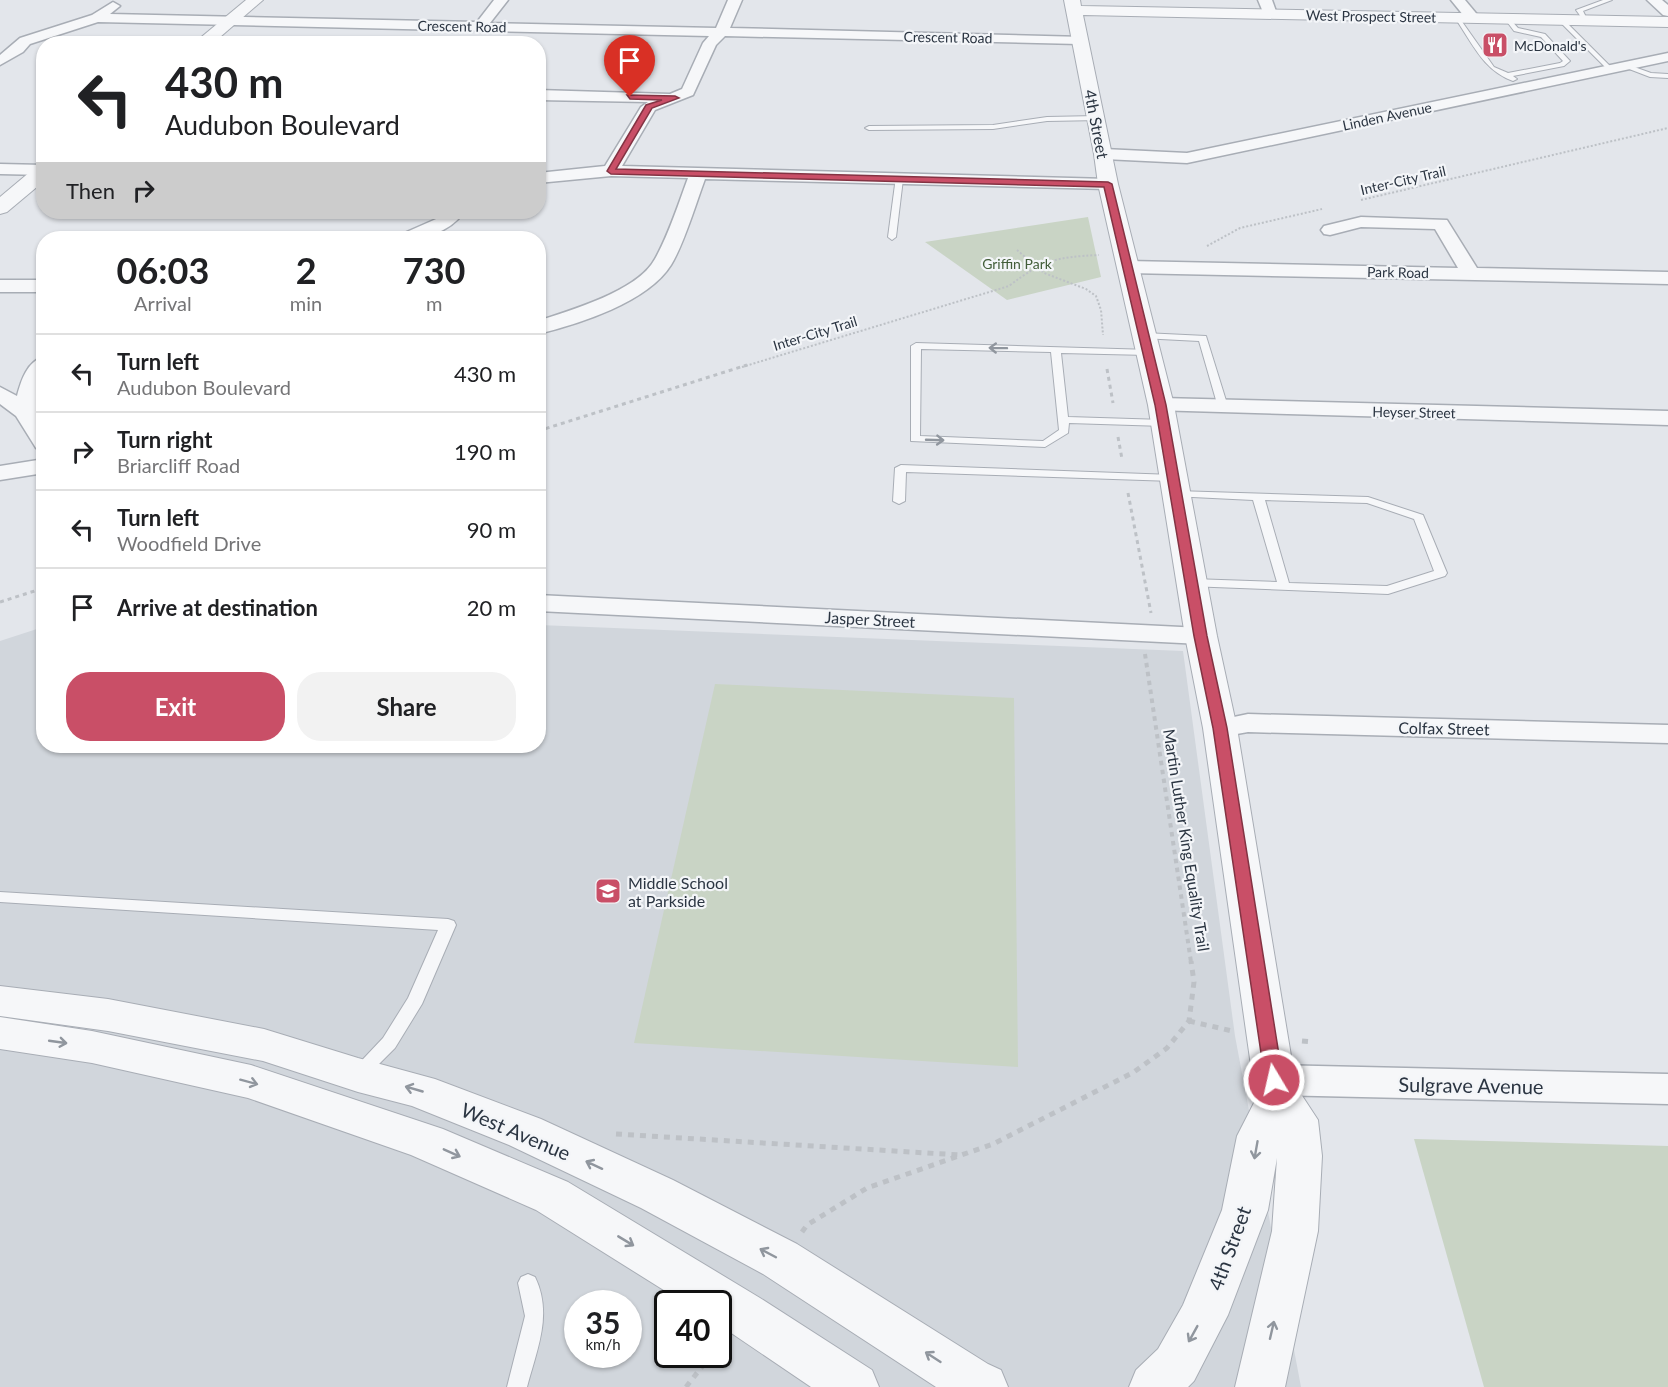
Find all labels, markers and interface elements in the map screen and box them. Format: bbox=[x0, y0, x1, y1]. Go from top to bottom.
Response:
street label: West Prospect Street bbox=[1306, 6, 1436, 26]
street label: Crescent Road bbox=[417, 17, 507, 35]
street label: Crescent Road bbox=[903, 28, 993, 46]
restaurant icon: McDonald's bbox=[1480, 30, 1510, 60]
pin bbox=[604, 35, 655, 97]
place label: McDonald's bbox=[1514, 37, 1587, 54]
icon: arrive bbox=[613, 44, 646, 77]
text: 430 m bbox=[165, 57, 283, 107]
icon: left bbox=[66, 60, 144, 138]
street label: 4th Street bbox=[1081, 88, 1113, 161]
street label: Linden Avenue bbox=[1341, 98, 1433, 134]
text: Audubon Boulevard bbox=[165, 108, 400, 141]
street label: Inter-City Trail bbox=[1359, 162, 1447, 198]
icon: right bbox=[127, 174, 160, 207]
text: Then bbox=[66, 177, 115, 204]
text: 06:03 bbox=[117, 248, 209, 292]
text: 2 bbox=[296, 248, 317, 292]
text: 730 bbox=[403, 248, 465, 292]
park label: Griffin Park bbox=[982, 255, 1053, 272]
street label: Park Road bbox=[1367, 263, 1429, 281]
text: Arrival bbox=[134, 291, 192, 315]
text: min bbox=[290, 291, 322, 315]
text: m bbox=[426, 291, 442, 315]
street label: Inter-City Trail bbox=[771, 312, 859, 354]
one-way arrow bbox=[988, 342, 1008, 354]
text: Turn left bbox=[117, 348, 199, 375]
icon: left bbox=[66, 357, 99, 390]
text: 430 m bbox=[454, 360, 516, 387]
text: Audubon Boulevard bbox=[117, 375, 291, 399]
street label: Heyser Street bbox=[1372, 403, 1456, 421]
text: Turn right bbox=[117, 426, 212, 453]
one-way arrow bbox=[924, 434, 944, 445]
icon: right bbox=[66, 435, 99, 468]
text: 190 m bbox=[454, 438, 516, 465]
text: Briarcliff Road bbox=[117, 453, 240, 477]
text: Turn left bbox=[117, 504, 199, 531]
icon: left bbox=[66, 513, 99, 546]
text: 90 m bbox=[467, 516, 516, 543]
text: Woodfield Drive bbox=[117, 531, 261, 555]
icon: arrive bbox=[66, 591, 99, 624]
text: Arrive at destination bbox=[117, 594, 318, 621]
text: 20 m bbox=[467, 594, 516, 621]
street label: Jasper Street bbox=[824, 607, 916, 631]
button: Exit bbox=[66, 672, 285, 741]
button: Share bbox=[297, 672, 516, 741]
street label: Colfax Street bbox=[1398, 718, 1490, 738]
street label: Martin Luther King Equality Trail bbox=[1160, 727, 1214, 953]
place label: Middle School at Parkside bbox=[628, 873, 728, 910]
school or university icon: Middle School at Parkside bbox=[593, 876, 623, 906]
one-way arrow bbox=[48, 1036, 67, 1047]
position arrow bbox=[1242, 1048, 1306, 1112]
street label: Sulgrave Avenue bbox=[1398, 1072, 1544, 1098]
one-way arrow bbox=[239, 1076, 258, 1088]
one-way arrow bbox=[405, 1083, 424, 1095]
street label: West Avenue bbox=[458, 1097, 574, 1165]
one-way arrow bbox=[1250, 1140, 1261, 1160]
one-way arrow bbox=[443, 1147, 461, 1159]
one-way arrow bbox=[585, 1158, 603, 1170]
street label: 4th Street bbox=[1203, 1203, 1255, 1293]
one-way arrow bbox=[617, 1236, 634, 1248]
one-way arrow bbox=[760, 1247, 777, 1259]
speed limit sign: 40 bbox=[654, 1290, 732, 1368]
text: 35 bbox=[586, 1304, 620, 1340]
one-way arrow bbox=[1266, 1321, 1278, 1340]
one-way arrow bbox=[1187, 1325, 1199, 1342]
text: km/h bbox=[585, 1335, 621, 1353]
one-way arrow bbox=[925, 1351, 941, 1363]

